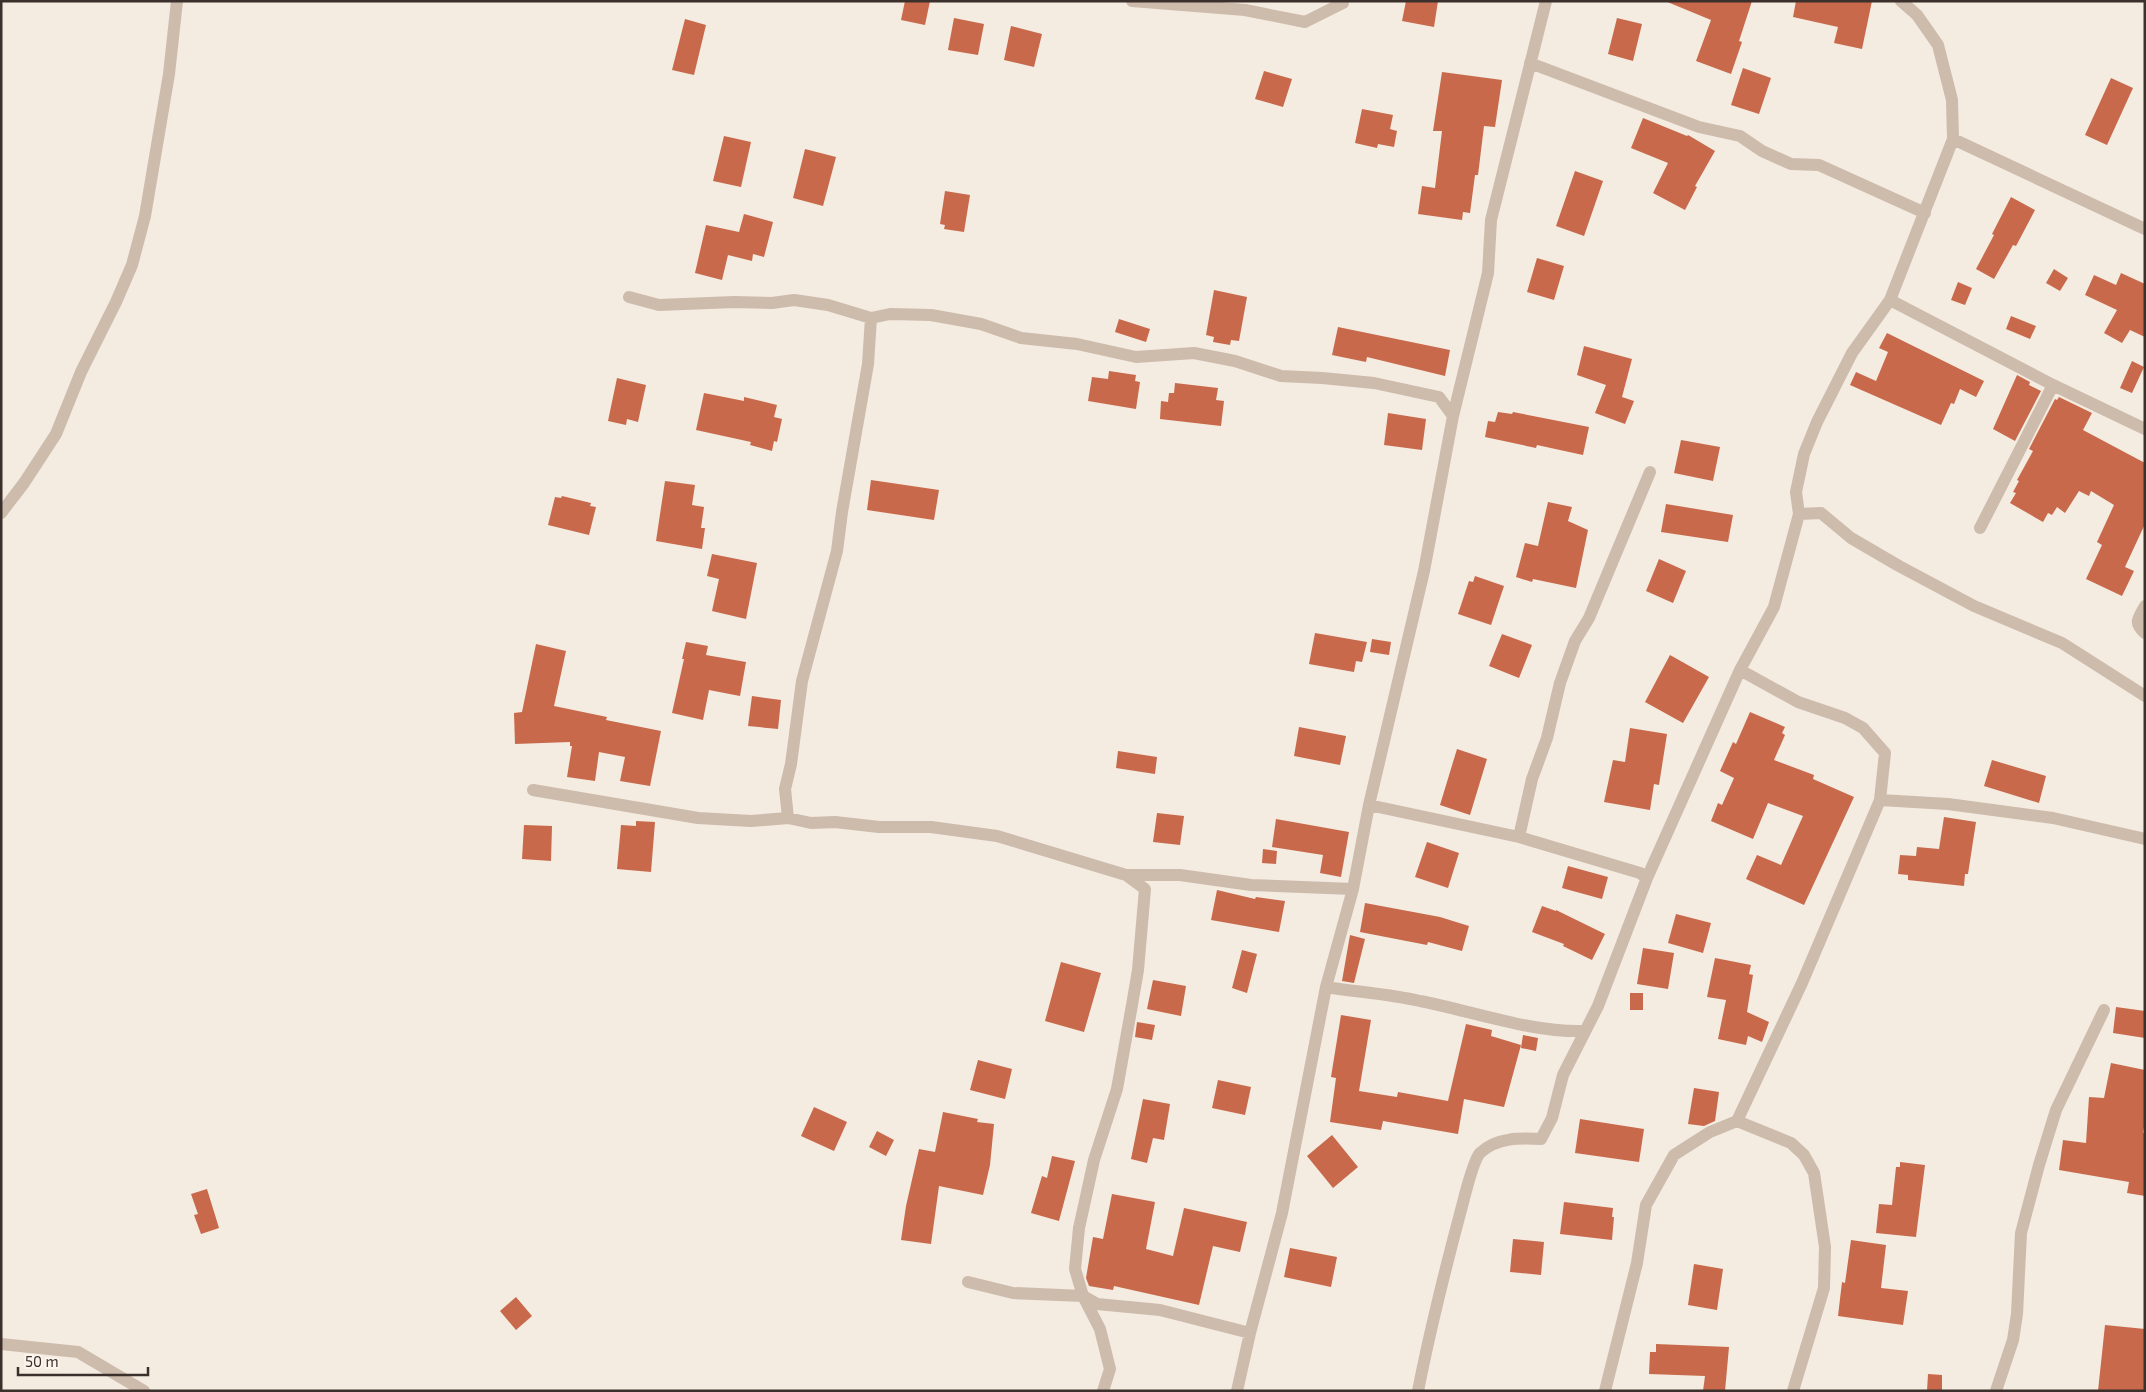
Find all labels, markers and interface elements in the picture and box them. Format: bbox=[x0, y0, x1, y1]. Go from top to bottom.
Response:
scale bar bbox=[18, 1344, 148, 1376]
text: 50 m bbox=[25, 1352, 59, 1370]

